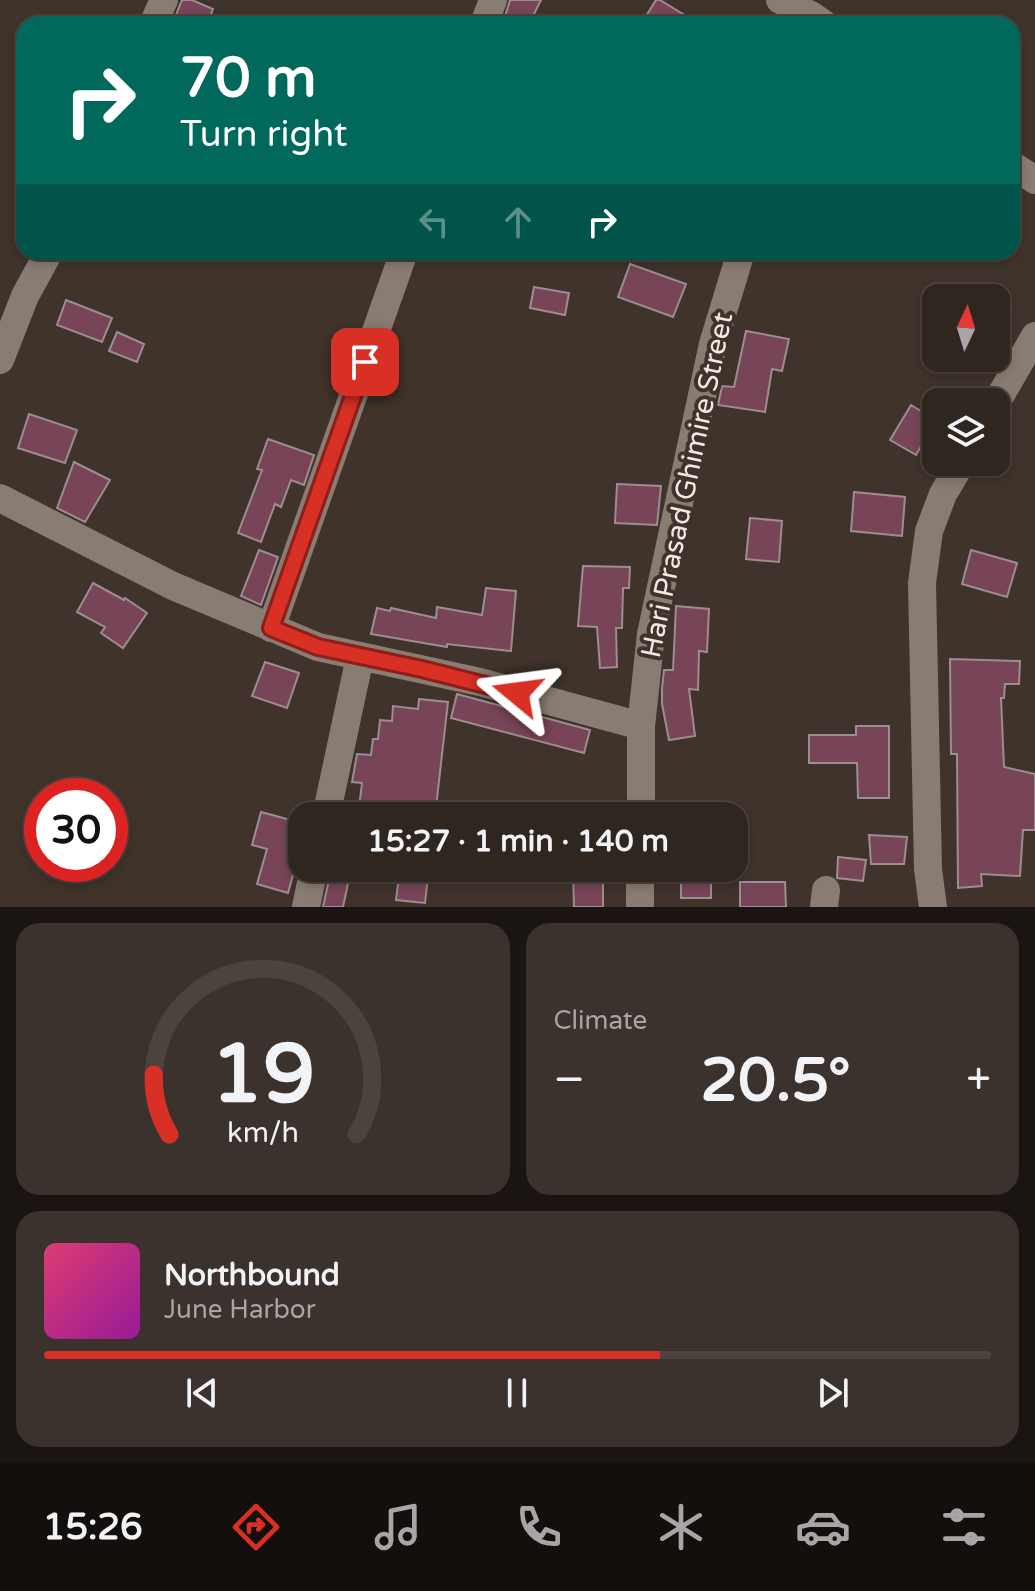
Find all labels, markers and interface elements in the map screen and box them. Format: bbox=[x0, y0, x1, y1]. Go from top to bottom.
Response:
text: 70 m bbox=[180, 45, 316, 112]
icon: right bbox=[48, 48, 152, 152]
text: Turn right bbox=[180, 113, 347, 156]
icon: left bbox=[412, 200, 456, 244]
icon: ahead bbox=[496, 200, 540, 244]
icon: right bbox=[580, 200, 624, 244]
north arrow bbox=[922, 284, 1010, 372]
map controls bbox=[922, 284, 1010, 476]
street label: Hari Prasad Ghimire Street bbox=[634, 309, 740, 661]
pin bbox=[331, 328, 399, 396]
icon: arrive bbox=[343, 340, 387, 384]
button: layers bbox=[922, 388, 1010, 476]
position arrow bbox=[475, 651, 559, 735]
speed limit sign: 30 bbox=[24, 778, 128, 882]
text: 15:27 · 1 min · 140 m bbox=[367, 823, 669, 860]
text: Climate bbox=[554, 1005, 647, 1036]
text: 19 bbox=[211, 1025, 315, 1125]
text: 20.5° bbox=[700, 1045, 851, 1117]
text: − bbox=[554, 1054, 585, 1107]
text: + bbox=[966, 1054, 991, 1107]
text: km/h bbox=[227, 1116, 299, 1150]
text: Northbound bbox=[164, 1257, 340, 1294]
text: June Harbor bbox=[164, 1294, 316, 1325]
icon: previous bbox=[180, 1371, 224, 1415]
icon: pause bbox=[495, 1371, 539, 1415]
icon: next bbox=[811, 1371, 855, 1415]
icon: directions bbox=[228, 1499, 284, 1555]
icon: music bbox=[370, 1499, 426, 1555]
icon: phone bbox=[511, 1499, 567, 1555]
icon: climate bbox=[653, 1499, 709, 1555]
icon: car bbox=[795, 1499, 851, 1555]
icon: filters bbox=[936, 1499, 992, 1555]
text: 15:26 bbox=[43, 1506, 143, 1549]

